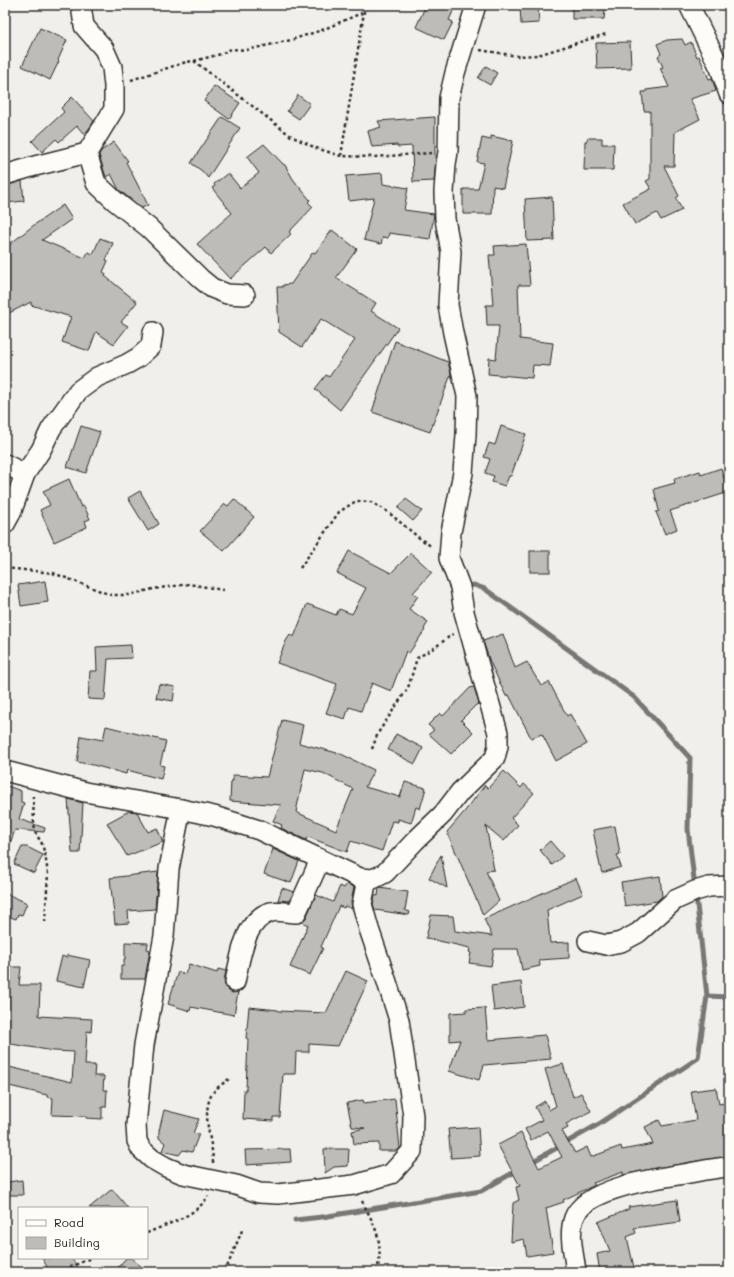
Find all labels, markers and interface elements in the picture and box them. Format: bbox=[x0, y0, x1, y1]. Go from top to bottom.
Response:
legend bbox=[18, 1207, 148, 1259]
text: Road bbox=[54, 1214, 84, 1230]
text: Building bbox=[54, 1234, 100, 1250]

